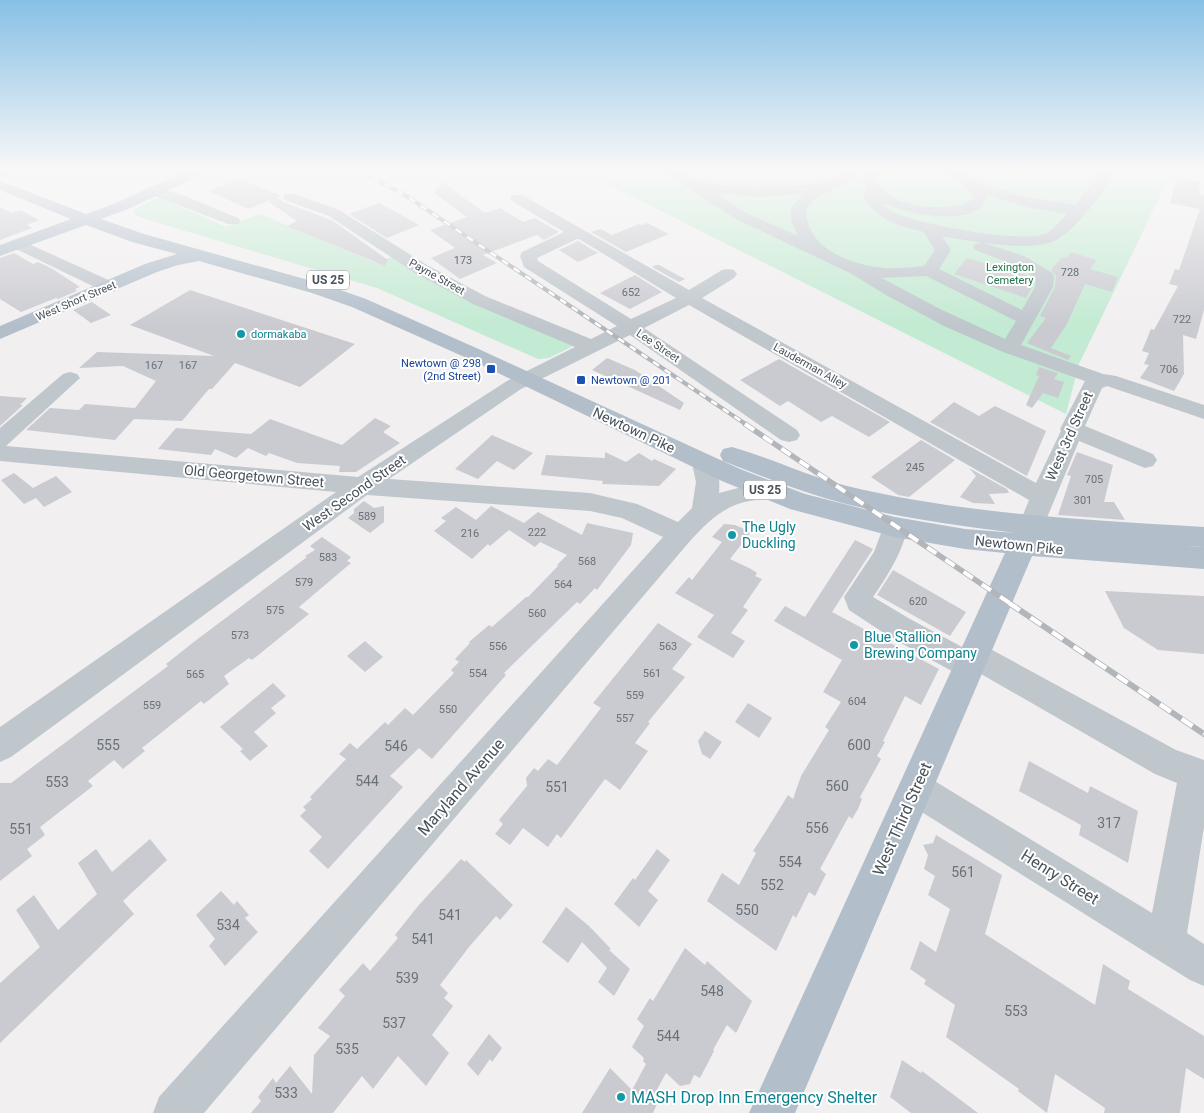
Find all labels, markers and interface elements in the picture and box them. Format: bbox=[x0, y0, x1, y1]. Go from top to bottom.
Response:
house number: 173 bbox=[454, 254, 472, 267]
street label: Payne Street bbox=[407, 256, 467, 298]
park label: Lexington Cemetery bbox=[986, 261, 1034, 287]
house number: 728 bbox=[1061, 266, 1079, 279]
road number: US 25 bbox=[307, 270, 349, 290]
street label: West Short Street bbox=[34, 278, 118, 324]
house number: 652 bbox=[622, 286, 640, 299]
house number: 722 bbox=[1173, 313, 1191, 326]
street label: Lee Street bbox=[634, 327, 682, 365]
marker: dormakaba bbox=[235, 328, 247, 340]
place label: dormakaba bbox=[251, 328, 307, 341]
street label: Lauderman Alley bbox=[771, 341, 850, 392]
place label: Newtown @ 298 (2nd Street) bbox=[401, 357, 481, 383]
house number: 167 bbox=[145, 359, 163, 372]
house number: 167 bbox=[179, 359, 197, 372]
marker: Newtown @ 298 (2nd Street) bbox=[485, 363, 497, 375]
house number: 706 bbox=[1160, 363, 1178, 376]
marker: Newtown @ 201 bbox=[575, 374, 587, 386]
place label: Newtown @ 201 bbox=[591, 374, 671, 387]
street label: West 3rd Street bbox=[1042, 389, 1096, 483]
street label: Newtown Pike bbox=[590, 404, 678, 456]
street label: West Second Street bbox=[299, 451, 409, 535]
house number: 245 bbox=[906, 461, 924, 474]
street label: Old Georgetown Street bbox=[183, 462, 325, 490]
house number: 705 bbox=[1085, 473, 1103, 486]
road number: US 25 bbox=[744, 480, 786, 500]
house number: 301 bbox=[1074, 494, 1092, 507]
house number: 589 bbox=[358, 510, 376, 523]
place label: The Ugly Duckling bbox=[742, 519, 796, 551]
house number: 222 bbox=[528, 526, 546, 539]
house number: 216 bbox=[461, 527, 479, 540]
marker: The Ugly Duckling bbox=[726, 529, 738, 541]
street label: Newtown Pike bbox=[974, 532, 1064, 558]
house number: 583 bbox=[319, 551, 337, 564]
house number: 568 bbox=[578, 555, 596, 568]
house number: 579 bbox=[295, 576, 313, 589]
house number: 564 bbox=[554, 578, 572, 591]
house number: 620 bbox=[909, 595, 927, 608]
house number: 575 bbox=[266, 604, 284, 617]
house number: 560 bbox=[528, 607, 546, 620]
house number: 573 bbox=[231, 629, 249, 642]
place label: Blue Stallion Brewing Company bbox=[864, 629, 977, 661]
marker: Blue Stallion Brewing Company bbox=[848, 639, 860, 651]
house number: 556 bbox=[489, 640, 507, 653]
house number: 563 bbox=[659, 640, 677, 653]
house number: 554 bbox=[469, 667, 487, 680]
house number: 561 bbox=[643, 667, 661, 680]
house number: 565 bbox=[186, 668, 204, 681]
house number: 559 bbox=[626, 689, 644, 702]
house number: 604 bbox=[848, 695, 866, 708]
house number: 559 bbox=[143, 699, 161, 712]
house number: 550 bbox=[439, 703, 457, 716]
house number: 557 bbox=[616, 712, 634, 725]
street label: Maryland Avenue bbox=[414, 735, 508, 839]
house number: 555 bbox=[96, 737, 120, 753]
house number: 600 bbox=[847, 737, 871, 753]
house number: 546 bbox=[384, 738, 408, 754]
street label: West Third Street bbox=[868, 759, 936, 879]
house number: 544 bbox=[355, 773, 379, 789]
house number: 553 bbox=[45, 774, 69, 790]
house number: 560 bbox=[825, 778, 849, 794]
house number: 551 bbox=[545, 779, 569, 795]
house number: 317 bbox=[1097, 815, 1121, 831]
house number: 556 bbox=[805, 820, 829, 836]
house number: 551 bbox=[9, 821, 33, 837]
street label: Henry Street bbox=[1018, 846, 1102, 908]
house number: 554 bbox=[778, 854, 802, 870]
house number: 561 bbox=[951, 864, 975, 880]
house number: 552 bbox=[760, 877, 784, 893]
house number: 550 bbox=[735, 902, 759, 918]
house number: 541 bbox=[438, 907, 462, 923]
house number: 534 bbox=[216, 917, 240, 933]
house number: 541 bbox=[411, 931, 435, 947]
house number: 539 bbox=[395, 970, 419, 986]
house number: 548 bbox=[700, 983, 724, 999]
house number: 553 bbox=[1004, 1003, 1028, 1019]
house number: 537 bbox=[382, 1015, 406, 1031]
house number: 544 bbox=[656, 1028, 680, 1044]
house number: 535 bbox=[335, 1041, 359, 1057]
house number: 533 bbox=[274, 1085, 298, 1101]
place label: MASH Drop Inn Emergency Shelter bbox=[631, 1088, 878, 1107]
marker: MASH Drop Inn Emergency Shelter bbox=[615, 1091, 627, 1103]

